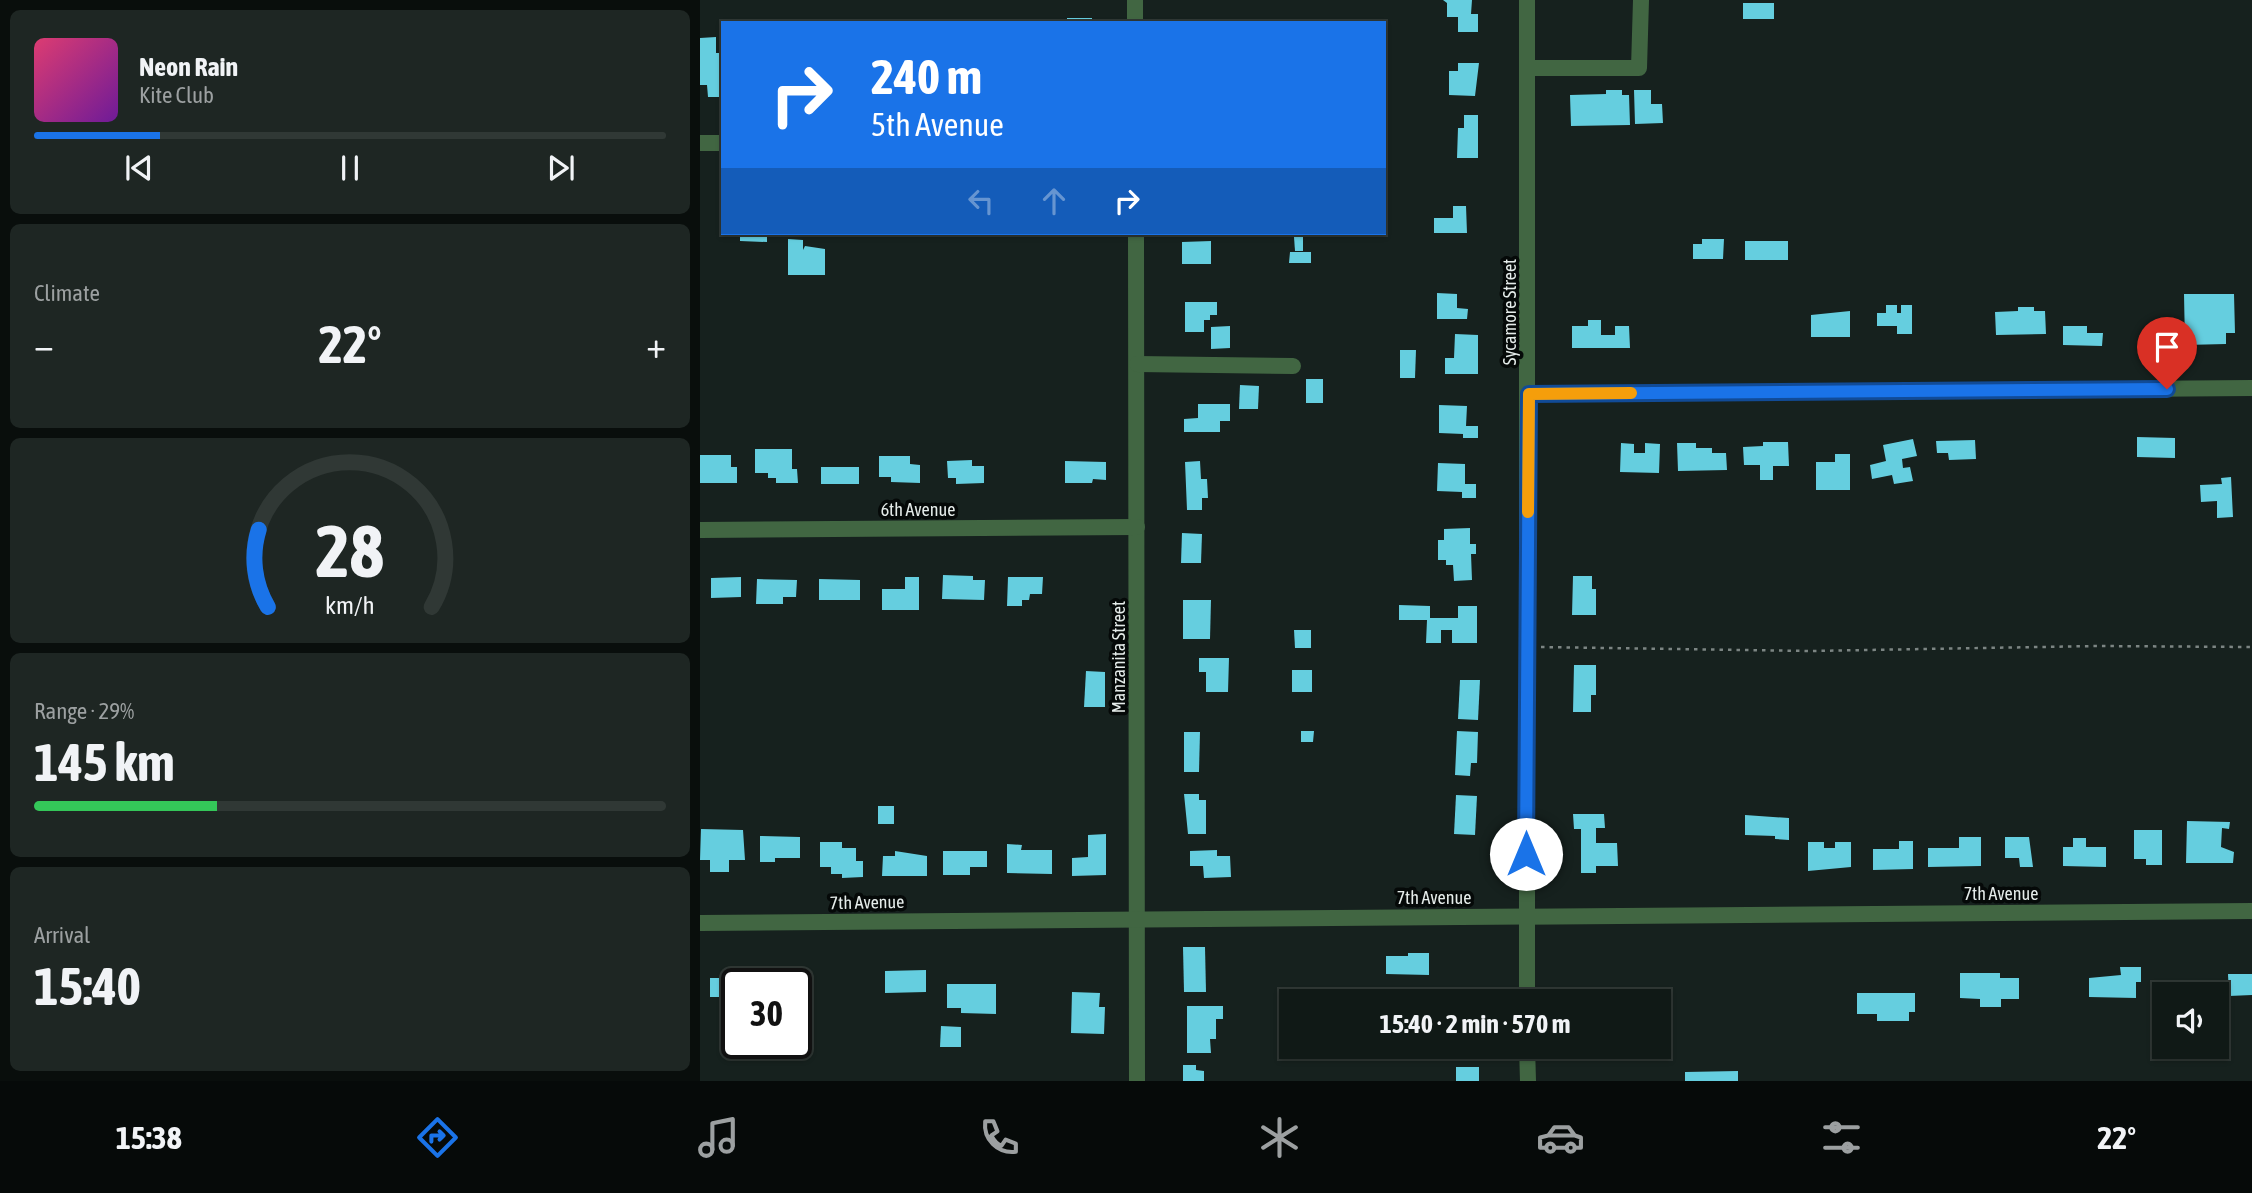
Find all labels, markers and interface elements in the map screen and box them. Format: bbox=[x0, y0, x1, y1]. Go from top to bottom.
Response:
text: 240 m bbox=[871, 48, 982, 104]
icon: right bbox=[756, 49, 847, 140]
text: Neon Rain bbox=[139, 52, 238, 82]
text: Kite Club bbox=[139, 82, 214, 108]
text: 5th Avenue bbox=[871, 106, 1004, 143]
icon: previous bbox=[120, 149, 158, 187]
icon: pause bbox=[331, 149, 369, 187]
icon: next bbox=[542, 149, 580, 187]
icon: left bbox=[962, 182, 1000, 220]
icon: ahead bbox=[1035, 182, 1073, 220]
icon: right bbox=[1108, 182, 1146, 220]
street label: Sycamore Street bbox=[1499, 259, 1520, 365]
text: Climate bbox=[34, 280, 100, 306]
text: 22° bbox=[318, 314, 382, 374]
pin bbox=[2137, 317, 2197, 389]
text: − bbox=[34, 323, 54, 366]
text: + bbox=[646, 323, 666, 366]
icon: arrive bbox=[2148, 328, 2186, 366]
street label: 6th Avenue bbox=[881, 499, 955, 520]
text: 28 bbox=[316, 509, 384, 592]
text: km/h bbox=[325, 590, 375, 618]
street label: Manzanita Street bbox=[1108, 601, 1129, 713]
text: Range · 29% bbox=[34, 698, 134, 724]
text: 145 km bbox=[34, 732, 175, 792]
position arrow bbox=[1489, 817, 1563, 891]
street label: 7th Avenue bbox=[1964, 883, 2038, 904]
street label: 7th Avenue bbox=[1397, 887, 1471, 908]
street label: 7th Avenue bbox=[829, 891, 905, 913]
text: Arrival bbox=[34, 922, 90, 948]
text: 15:40 bbox=[34, 956, 141, 1016]
speed limit sign: 30 bbox=[721, 968, 812, 1059]
map controls bbox=[2152, 982, 2229, 1059]
button: sound bbox=[2152, 982, 2229, 1059]
text: 15:40 · 2 min · 570 m bbox=[1380, 1009, 1570, 1039]
icon: directions bbox=[413, 1113, 462, 1162]
icon: music bbox=[694, 1113, 743, 1162]
icon: phone bbox=[975, 1113, 1024, 1162]
icon: climate bbox=[1255, 1113, 1304, 1162]
icon: car bbox=[1536, 1113, 1585, 1162]
icon: filters bbox=[1817, 1113, 1866, 1162]
text: 15:38 bbox=[116, 1119, 182, 1156]
text: 22° bbox=[2097, 1119, 2136, 1156]

